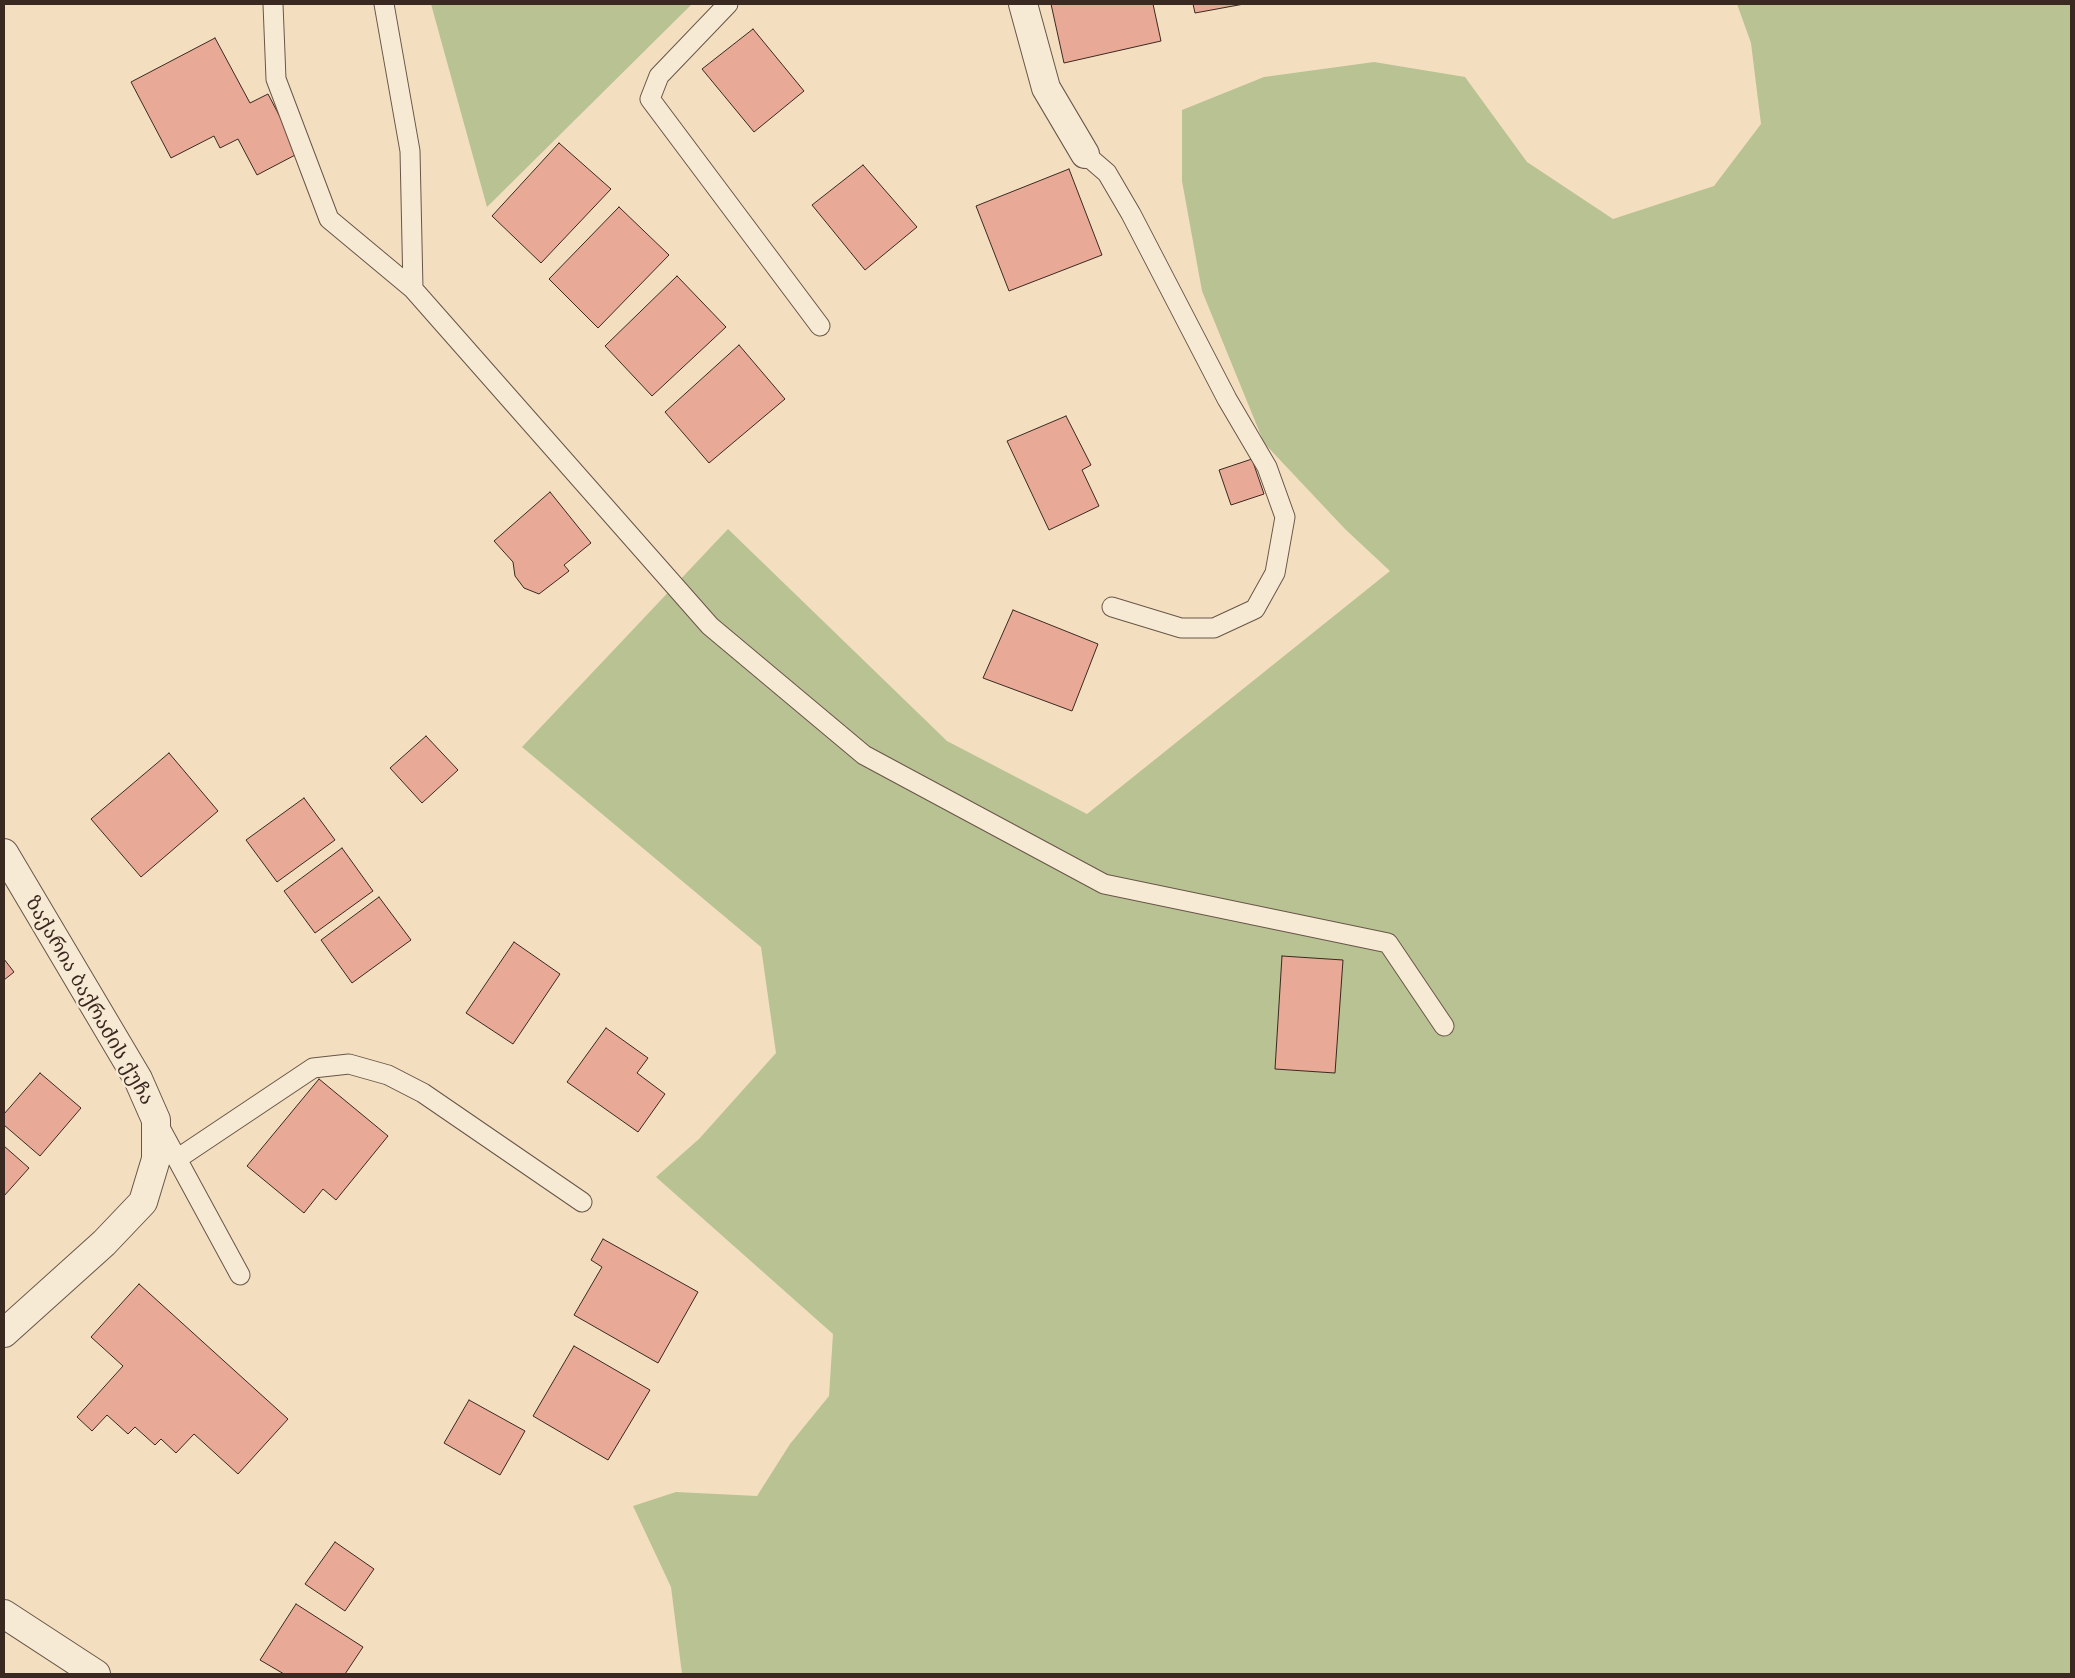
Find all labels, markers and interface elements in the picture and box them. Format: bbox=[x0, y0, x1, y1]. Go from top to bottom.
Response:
street label: ზაქარია ბაქრაძის ქუჩა bbox=[19, 893, 159, 1109]

